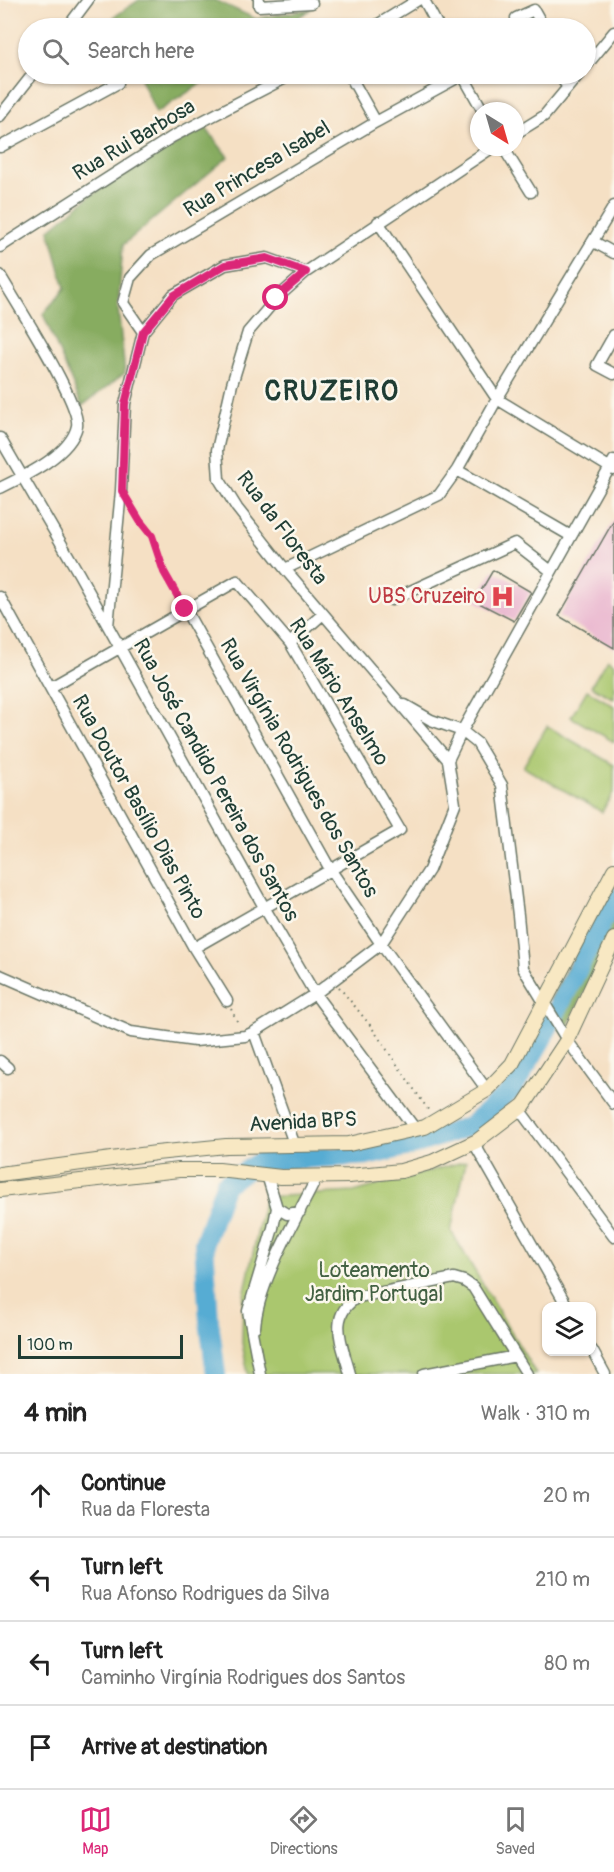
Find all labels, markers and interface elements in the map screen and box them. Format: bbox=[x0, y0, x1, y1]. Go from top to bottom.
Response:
search box bbox=[18, 18, 596, 84]
icon: search bbox=[39, 35, 72, 68]
text: Search here bbox=[87, 37, 194, 65]
street label: Rua Rui Barbosa bbox=[68, 93, 200, 187]
north arrow bbox=[470, 102, 524, 156]
street label: Rua Princesa Isabel bbox=[179, 115, 335, 223]
route start bbox=[262, 284, 288, 310]
district label: CRUZEIRO bbox=[264, 375, 400, 408]
street label: Rua da Floresta bbox=[230, 466, 334, 590]
place label: UBS Cruzeiro bbox=[368, 583, 485, 610]
hospital icon: UBS Cruzeiro bbox=[490, 583, 516, 609]
route end bbox=[171, 595, 197, 621]
street label: Rua Mário Anselmo bbox=[283, 613, 395, 771]
street label: Rua José Candido Pereira dos Santos bbox=[127, 634, 306, 927]
street label: Rua Virgínia Rodrigues dos Santos bbox=[214, 634, 385, 903]
street label: Rua Doutor Basílio Dias Pinto bbox=[66, 690, 212, 924]
street label: Avenida BPS bbox=[249, 1106, 357, 1138]
park label: Loteamento Jardim Portugal bbox=[305, 1257, 443, 1308]
map controls bbox=[542, 1302, 596, 1356]
button: layers bbox=[542, 1302, 596, 1356]
scale bar bbox=[18, 1332, 183, 1360]
text: 100 m bbox=[27, 1335, 73, 1355]
text: 4 min bbox=[24, 1397, 87, 1429]
text: Walk · 310 m bbox=[481, 1401, 590, 1426]
text: Continue bbox=[81, 1469, 165, 1497]
icon: ahead bbox=[24, 1479, 57, 1512]
text: 20 m bbox=[543, 1483, 590, 1508]
text: Rua da Floresta bbox=[81, 1497, 210, 1522]
text: Turn left bbox=[81, 1553, 163, 1581]
icon: left bbox=[24, 1563, 57, 1596]
text: 210 m bbox=[535, 1567, 590, 1592]
text: Rua Afonso Rodrigues da Silva bbox=[81, 1581, 329, 1606]
text: Turn left bbox=[81, 1637, 163, 1665]
icon: left bbox=[24, 1647, 57, 1680]
text: 80 m bbox=[544, 1651, 590, 1676]
text: Caminho Virgínia Rodrigues dos Santos bbox=[81, 1665, 405, 1690]
icon: arrive bbox=[24, 1731, 57, 1764]
text: Arrive at destination bbox=[81, 1733, 267, 1761]
tab: Map bbox=[79, 1803, 112, 1859]
tab: Directions bbox=[270, 1803, 338, 1859]
tab: Saved bbox=[495, 1803, 535, 1859]

